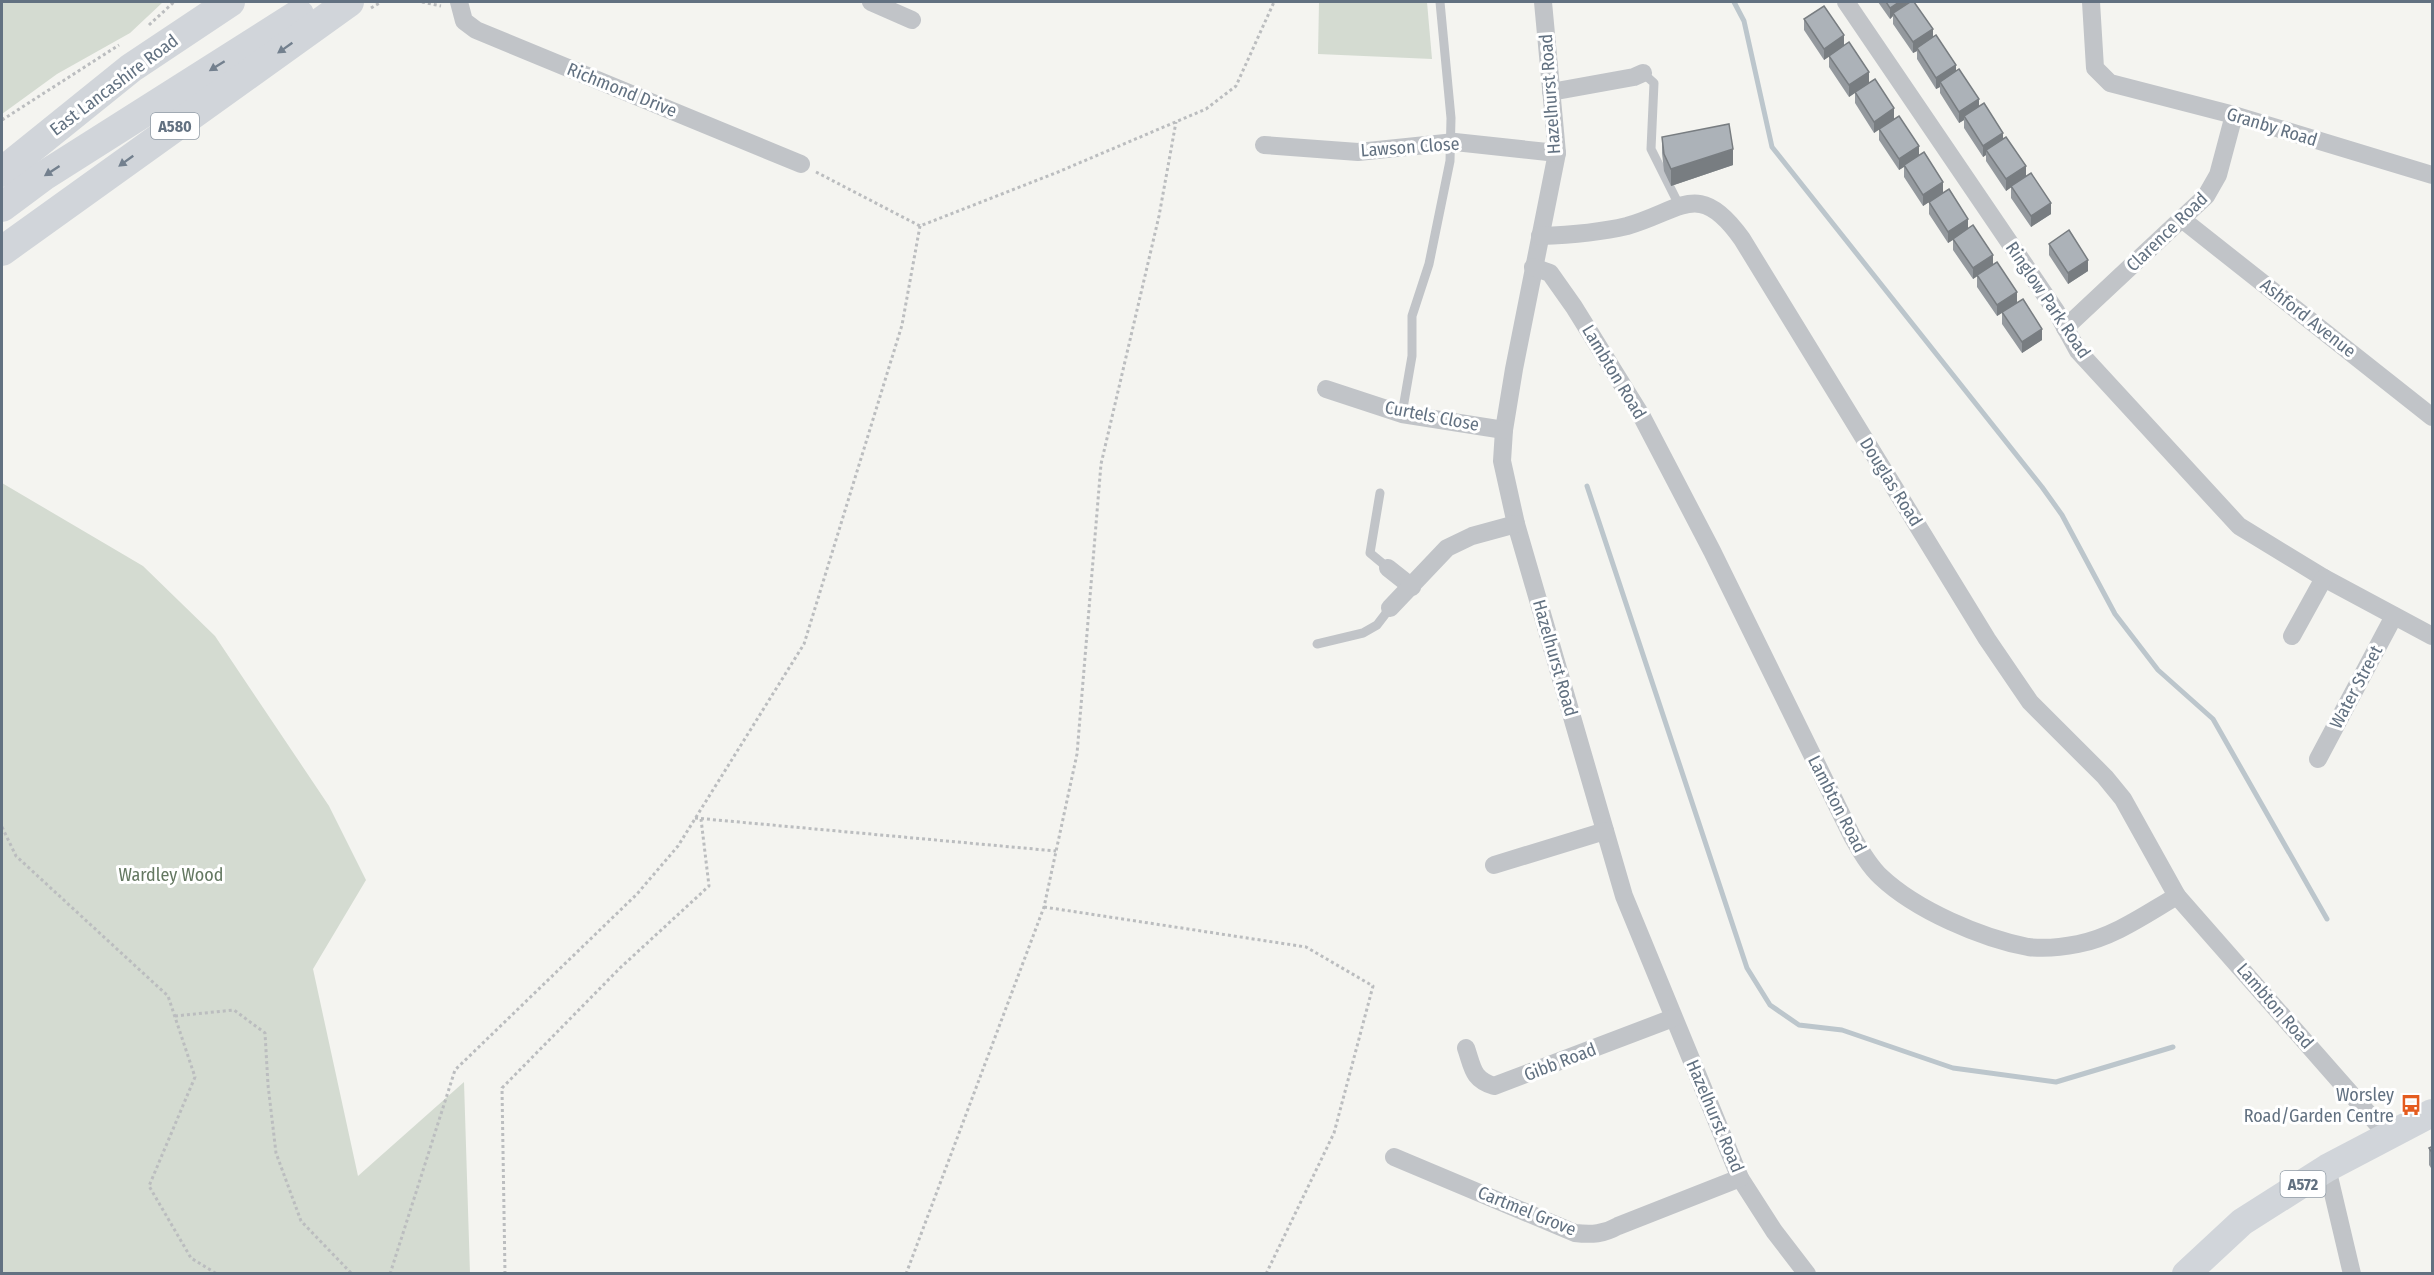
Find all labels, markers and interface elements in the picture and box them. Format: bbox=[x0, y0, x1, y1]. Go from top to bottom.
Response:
street label: East Lancashire Road bbox=[45, 30, 183, 140]
street label: Hazelhurst Road bbox=[1535, 33, 1565, 155]
one-way arrow bbox=[277, 42, 293, 54]
street label: Richmond Drive bbox=[564, 58, 680, 122]
one-way arrow bbox=[209, 61, 225, 72]
street label: Granby Road bbox=[2224, 103, 2320, 151]
road number: A580 bbox=[151, 113, 199, 139]
street label: Lawson Close bbox=[1360, 133, 1460, 161]
one-way arrow bbox=[119, 155, 135, 167]
one-way arrow bbox=[44, 165, 60, 176]
street label: Clarence Road bbox=[2122, 188, 2212, 276]
street label: Ringlow Park Road bbox=[2001, 237, 2095, 363]
street label: Ashford Avenue bbox=[2256, 274, 2360, 362]
street label: Lambton Road bbox=[1577, 321, 1651, 423]
street label: Curtels Close bbox=[1383, 396, 1481, 436]
street label: Douglas Road bbox=[1855, 434, 1927, 530]
street label: Hazelhurst Road bbox=[1528, 597, 1582, 719]
street label: Water Street bbox=[2325, 642, 2387, 732]
street label: Lambton Road bbox=[1803, 752, 1871, 856]
park label: Wardley Wood bbox=[119, 864, 223, 886]
street label: Lambton Road bbox=[2232, 959, 2318, 1053]
street label: Gibb Road bbox=[1521, 1038, 1599, 1086]
street label: Hazelhurst Road bbox=[1681, 1056, 1749, 1176]
place label: Worsley Road/Garden Centre bbox=[2244, 1084, 2394, 1127]
bus stop icon: Worsley Road/Garden Centre bbox=[2399, 1093, 2423, 1117]
road number: A572 bbox=[2280, 1171, 2326, 1197]
street label: Cartmel Grove bbox=[1475, 1181, 1579, 1241]

